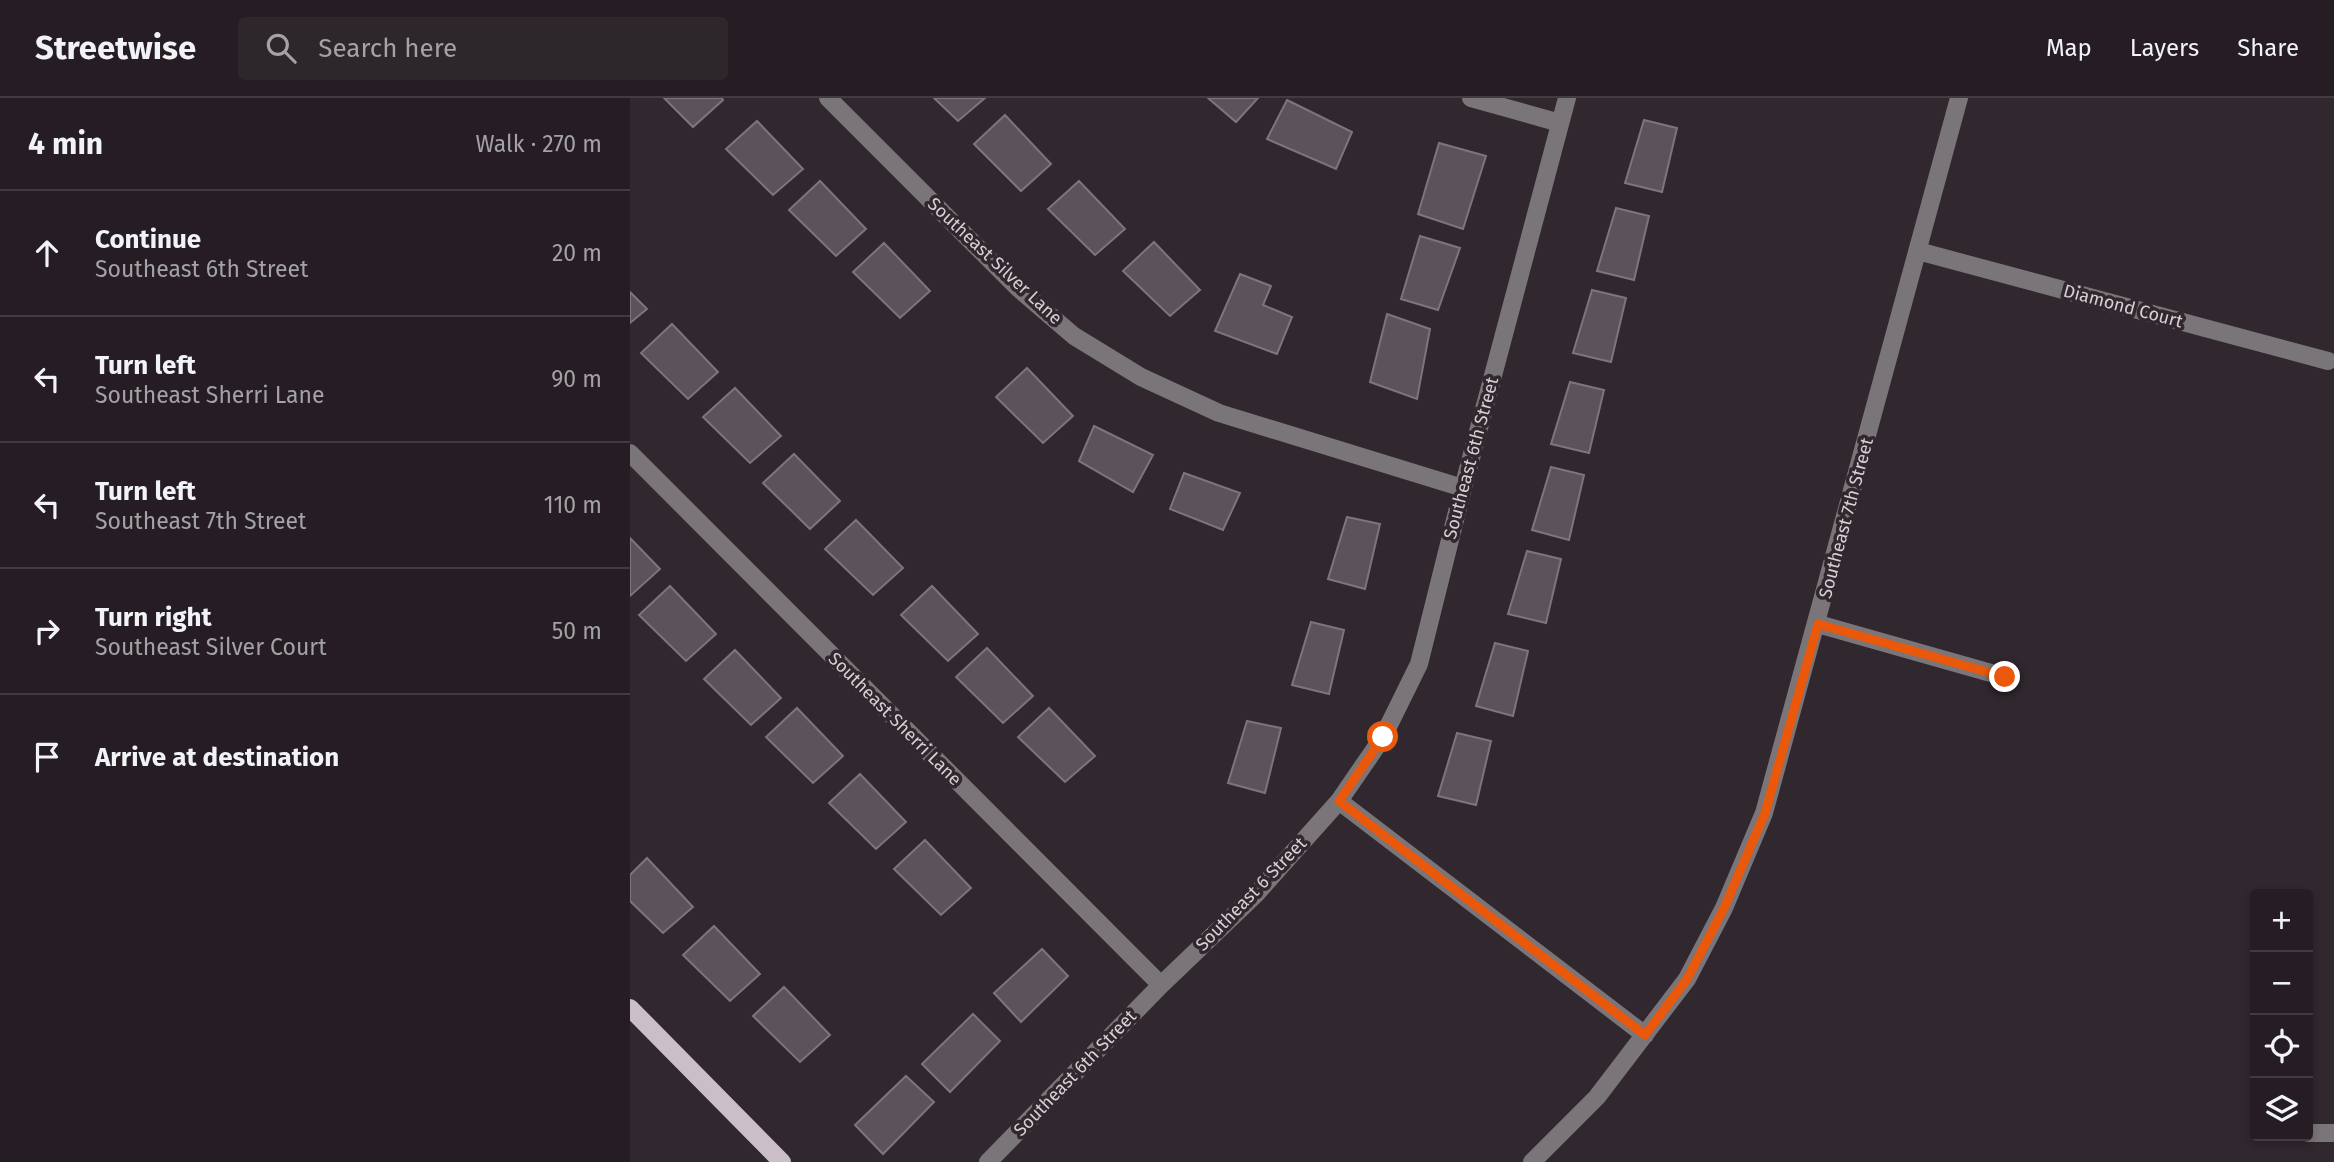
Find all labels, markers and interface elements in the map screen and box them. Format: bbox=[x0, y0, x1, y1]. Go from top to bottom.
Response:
search box bbox=[238, 17, 728, 80]
text: Streetwise bbox=[35, 28, 196, 68]
icon: search bbox=[262, 29, 300, 67]
text: Search here bbox=[318, 33, 457, 64]
text: Map bbox=[2046, 34, 2092, 62]
text: Layers bbox=[2130, 34, 2199, 62]
text: Share bbox=[2237, 34, 2299, 62]
text: 4 min bbox=[28, 126, 103, 162]
text: Walk · 270 m bbox=[475, 130, 602, 158]
street label: Southeast Silver Lane bbox=[923, 193, 1067, 329]
text: Continue bbox=[95, 224, 201, 255]
icon: ahead bbox=[28, 234, 66, 272]
text: 20 m bbox=[552, 239, 602, 267]
text: Southeast 6th Street bbox=[95, 255, 308, 283]
street label: Diamond Court bbox=[2061, 280, 2186, 333]
text: Turn left bbox=[95, 350, 196, 381]
icon: left bbox=[28, 360, 66, 398]
text: 90 m bbox=[551, 365, 602, 393]
street label: Southeast 6th Street bbox=[1439, 374, 1503, 542]
text: Southeast Sherri Lane bbox=[95, 381, 325, 409]
street label: Southeast 7th Street bbox=[1814, 435, 1878, 601]
text: Turn left bbox=[95, 476, 196, 507]
icon: left bbox=[28, 486, 66, 524]
text: 110 m bbox=[544, 491, 602, 519]
text: Southeast 7th Street bbox=[95, 507, 306, 535]
text: Turn right bbox=[95, 602, 212, 633]
icon: right bbox=[28, 612, 66, 650]
text: 50 m bbox=[552, 617, 602, 645]
text: Southeast Silver Court bbox=[95, 633, 327, 661]
street label: Southeast Sherri Lane bbox=[824, 648, 966, 790]
route end bbox=[1989, 661, 2020, 692]
route start bbox=[1367, 721, 1398, 752]
icon: arrive bbox=[28, 738, 66, 776]
text: Arrive at destination bbox=[95, 742, 339, 773]
street label: Southeast 6 Street bbox=[1191, 832, 1311, 956]
map controls bbox=[2250, 889, 2313, 1141]
button: + bbox=[2250, 889, 2313, 952]
button: − bbox=[2250, 952, 2313, 1015]
street label: Southeast 6th Street bbox=[1009, 1005, 1141, 1141]
button: locate bbox=[2250, 1015, 2313, 1078]
button: layers bbox=[2250, 1078, 2313, 1141]

